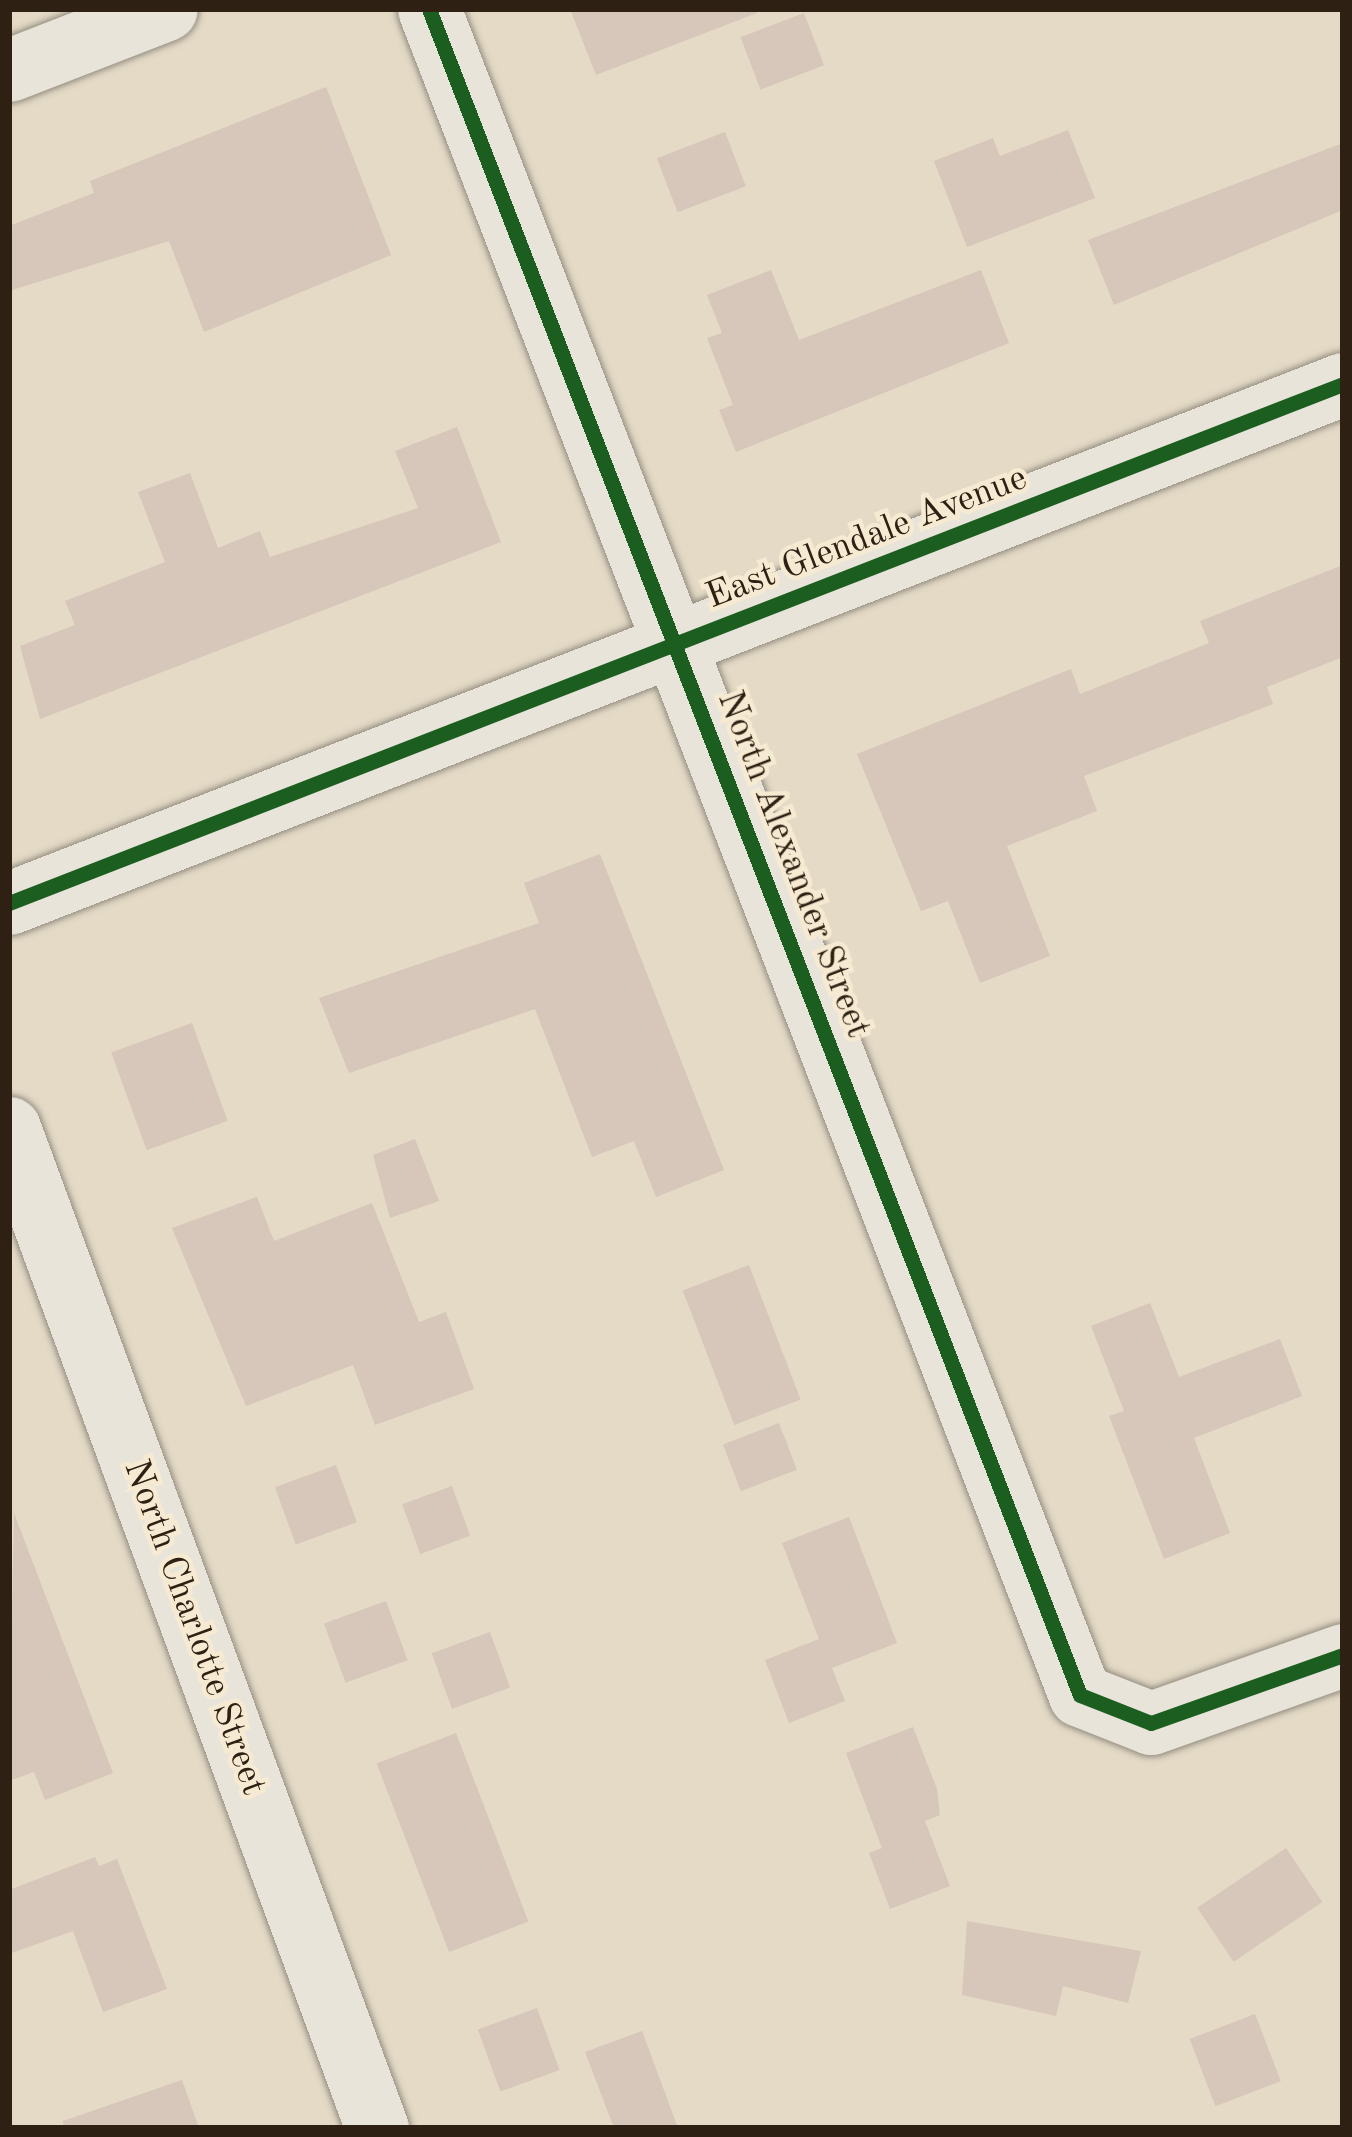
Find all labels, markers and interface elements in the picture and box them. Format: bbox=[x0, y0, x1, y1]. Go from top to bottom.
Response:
street label: East Glendale Avenue bbox=[701, 458, 1033, 620]
street label: North Alexander Street bbox=[706, 686, 878, 1044]
street label: North Charlotte Street bbox=[112, 1454, 274, 1802]

